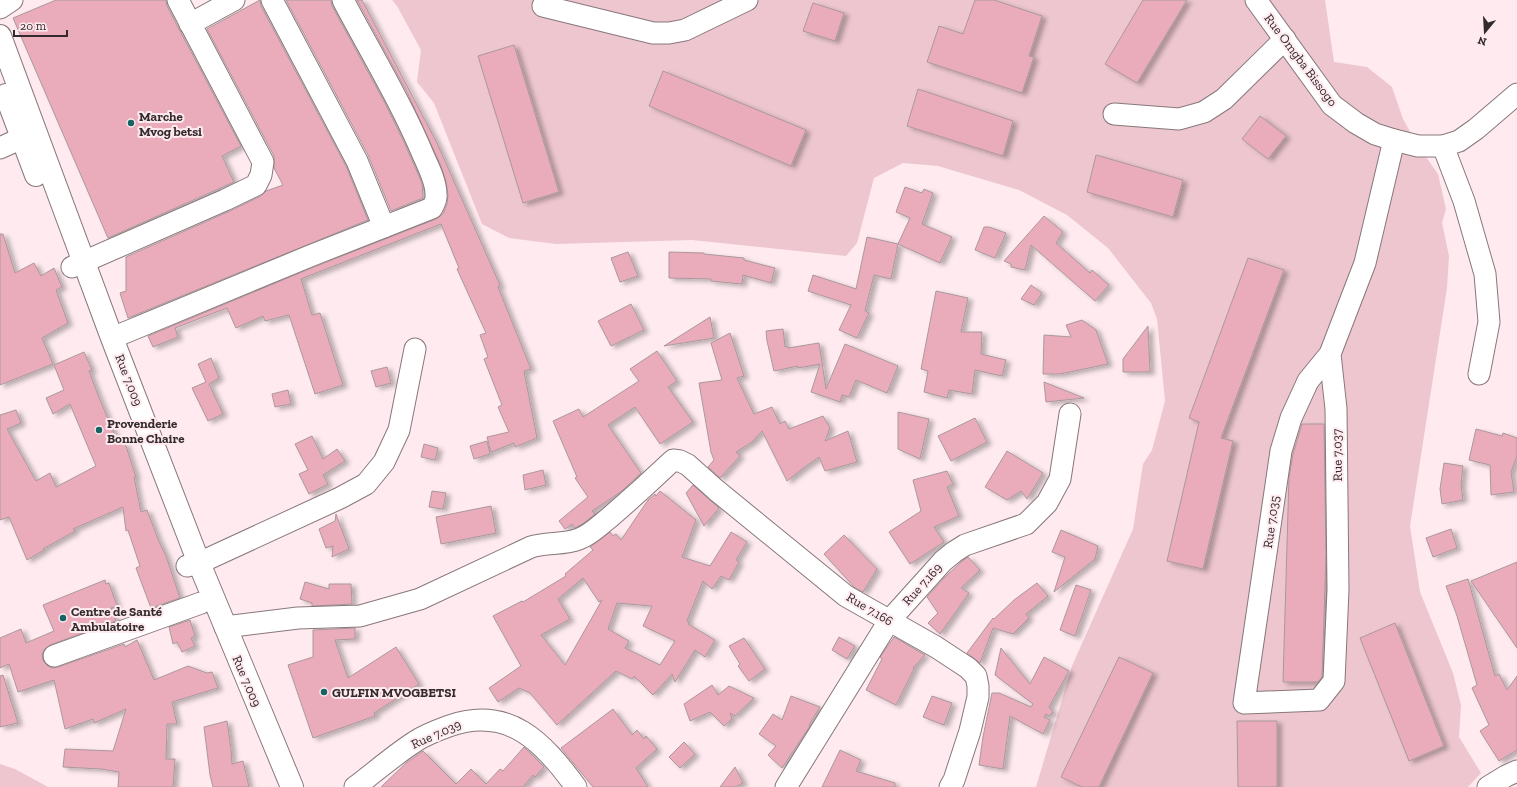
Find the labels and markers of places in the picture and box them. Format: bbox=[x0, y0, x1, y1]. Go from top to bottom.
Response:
place label: Marche Mvog betsi bbox=[139, 109, 202, 139]
marker: Marche Mvog betsi bbox=[126, 118, 136, 128]
place label: Provenderie Bonne Chaire bbox=[107, 416, 185, 446]
marker: Provenderie Bonne Chaire bbox=[94, 425, 104, 435]
place label: Centre de Santé Ambulatoire bbox=[71, 604, 163, 634]
marker: Centre de Santé Ambulatoire bbox=[58, 613, 68, 623]
place label: GULFIN MVOGBETSI bbox=[332, 685, 457, 700]
marker: GULFIN MVOGBETSI bbox=[319, 687, 329, 697]

